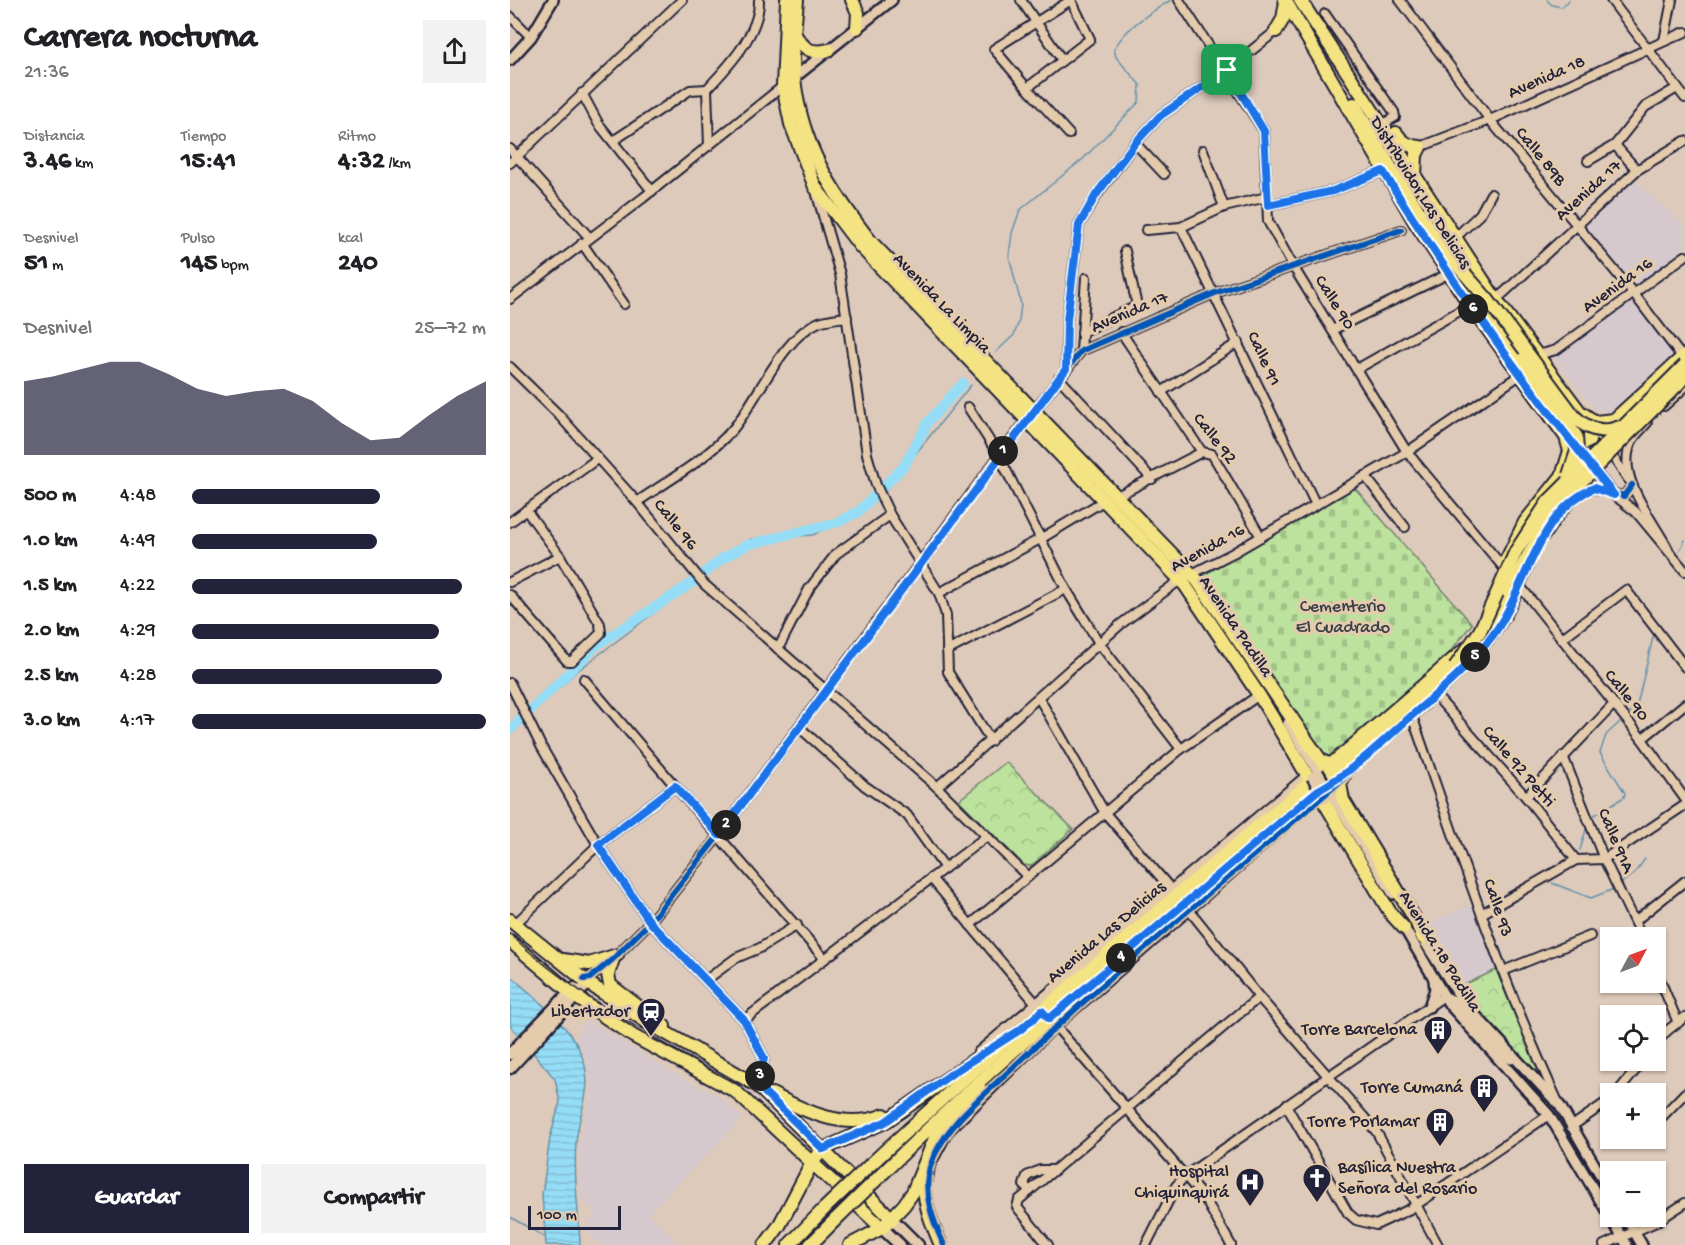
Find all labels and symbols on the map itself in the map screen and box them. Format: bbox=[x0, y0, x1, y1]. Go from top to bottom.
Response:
pin bbox=[1201, 44, 1252, 95]
street label: Avenida 18 bbox=[1505, 52, 1589, 104]
street label: Distribuidor Las Delicias bbox=[1364, 112, 1476, 274]
street label: Calle 89B bbox=[1510, 123, 1570, 191]
street label: Avenida 17 bbox=[1552, 155, 1627, 226]
street label: Avenida La Limpia bbox=[888, 249, 995, 359]
street label: Avenida 16 bbox=[1579, 253, 1658, 318]
street label: Calle 90 bbox=[1309, 272, 1359, 334]
street label: Avenida 17 bbox=[1088, 287, 1172, 339]
pin: 6 bbox=[1458, 294, 1488, 324]
street label: Calle 91 bbox=[1241, 328, 1285, 390]
street label: Calle 92 bbox=[1188, 409, 1241, 469]
pin: 1 bbox=[988, 436, 1018, 466]
street label: Calle 96 bbox=[648, 495, 702, 555]
street label: Avenida 16 bbox=[1167, 520, 1249, 578]
street label: Avenida Padilla bbox=[1193, 572, 1277, 682]
park label: Cementerio El Cuadrado bbox=[1296, 597, 1390, 639]
pin: 5 bbox=[1460, 642, 1490, 672]
street label: Calle 90 bbox=[1599, 666, 1653, 726]
street label: Calle 92 Petti bbox=[1477, 722, 1559, 812]
street label: Calle 91A bbox=[1592, 806, 1639, 878]
pin: 2 bbox=[711, 810, 741, 840]
street label: Avenida Las Delicias bbox=[1044, 876, 1172, 989]
street label: Calle 93 bbox=[1477, 876, 1517, 940]
street label: Avenida 18 Padilla bbox=[1393, 888, 1485, 1017]
north arrow bbox=[1600, 927, 1666, 993]
pin: 4 bbox=[1106, 943, 1136, 973]
station icon: Libertador bbox=[635, 996, 667, 1038]
place label: Libertador bbox=[551, 1002, 632, 1023]
building icon: Torre Barcelona bbox=[1422, 1014, 1454, 1056]
place label: Torre Barcelona bbox=[1301, 1020, 1418, 1041]
pin: 3 bbox=[745, 1061, 775, 1091]
building icon: Torre Cumaná bbox=[1468, 1072, 1500, 1114]
place label: Torre Cumaná bbox=[1360, 1078, 1464, 1099]
building icon: Torre Porlamar bbox=[1424, 1106, 1456, 1148]
place label: Torre Porlamar bbox=[1307, 1112, 1421, 1133]
place label: Basílica Nuestra Señora del Rosario bbox=[1337, 1158, 1477, 1200]
place label: Hospital Chiquinquirá bbox=[1135, 1162, 1230, 1204]
church icon: Basílica Nuestra Señora del Rosario bbox=[1301, 1162, 1333, 1204]
hospital icon: Hospital Chiquinquirá bbox=[1234, 1166, 1266, 1208]
scale bar bbox=[528, 1203, 621, 1230]

